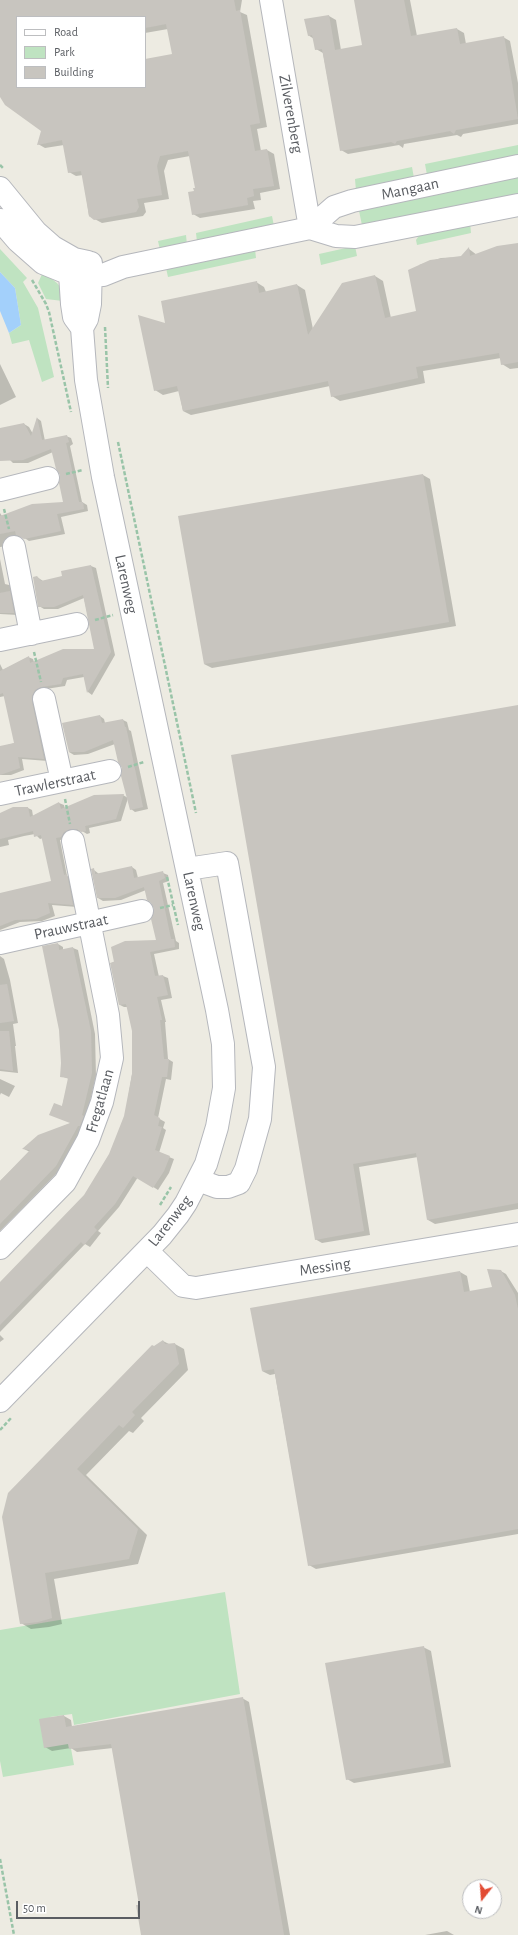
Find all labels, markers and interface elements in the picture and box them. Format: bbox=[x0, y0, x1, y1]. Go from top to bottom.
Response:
legend bbox=[16, 16, 146, 88]
text: Road bbox=[54, 26, 78, 38]
text: Park bbox=[54, 46, 75, 58]
text: Building bbox=[54, 66, 94, 78]
street label: Zilverenberg bbox=[275, 73, 307, 155]
street label: Mangaan bbox=[379, 174, 441, 204]
street label: Larenweg bbox=[110, 553, 142, 615]
street label: Trawlerstraat bbox=[13, 765, 97, 801]
street label: Larenweg bbox=[178, 870, 210, 932]
street label: Prauwstraat bbox=[32, 910, 110, 944]
street label: Fregatlaan bbox=[82, 1067, 118, 1135]
street label: Larenweg bbox=[144, 1191, 196, 1251]
street label: Messing bbox=[298, 1253, 352, 1281]
north arrow bbox=[462, 1879, 502, 1919]
scale bar bbox=[18, 1893, 142, 1919]
text: 50 m bbox=[23, 1902, 46, 1914]
text: N bbox=[473, 1904, 484, 1916]

